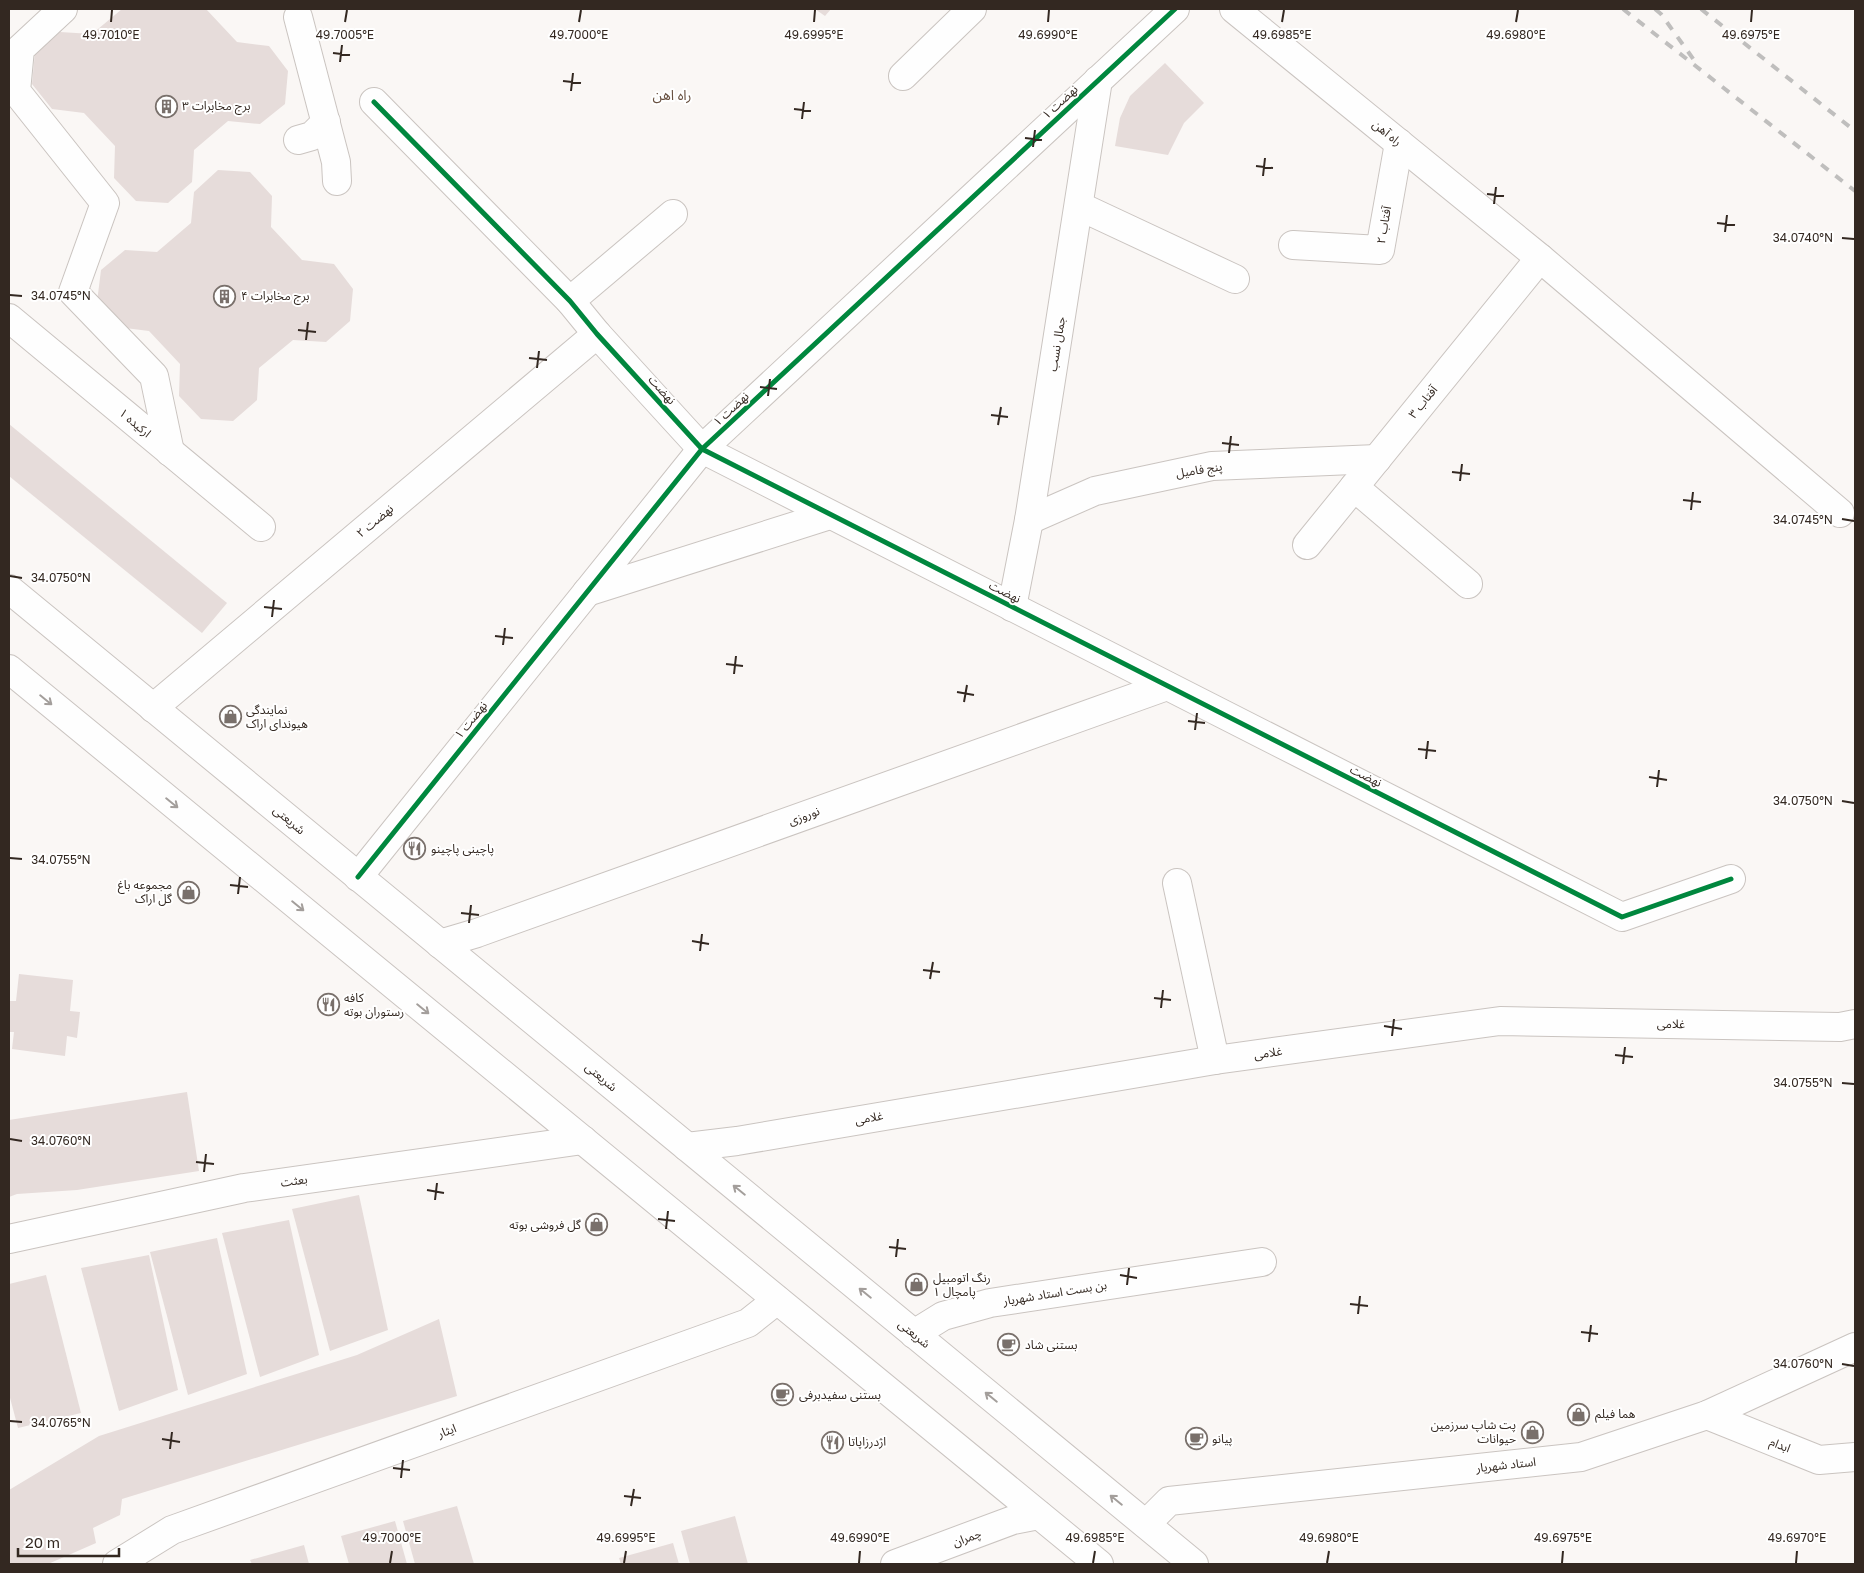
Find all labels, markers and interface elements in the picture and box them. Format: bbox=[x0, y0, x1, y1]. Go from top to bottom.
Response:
text: 49.7010°E bbox=[82, 27, 140, 42]
text: 49.7005°E bbox=[316, 27, 374, 42]
text: 49.7000°E bbox=[550, 27, 608, 42]
text: 49.6995°E bbox=[785, 27, 843, 42]
text: 49.6990°E bbox=[1018, 27, 1078, 42]
text: 49.6985°E bbox=[1253, 27, 1311, 42]
text: 49.6980°E bbox=[1486, 27, 1546, 42]
text: 49.6975°E bbox=[1722, 27, 1780, 42]
street label: نهضت ۱ bbox=[1039, 81, 1081, 122]
district label: راه اهن bbox=[653, 86, 691, 104]
building icon: برج مخابرات ۳ bbox=[154, 94, 178, 118]
place label: برج مخابرات ۳ bbox=[182, 98, 250, 115]
street label: راه آهن bbox=[1370, 116, 1405, 149]
street label: آفتاب ۲ bbox=[1373, 204, 1395, 245]
text: 34.0740°N bbox=[1773, 230, 1833, 245]
building icon: برج مخابرات ۴ bbox=[213, 284, 237, 308]
text: 34.0745°N bbox=[31, 288, 91, 303]
place label: برج مخابرات ۴ bbox=[241, 288, 309, 305]
street label: جمال نسب bbox=[1045, 315, 1069, 372]
street label: نهضت bbox=[645, 372, 679, 407]
street label: آفتاب ۳ bbox=[1405, 382, 1441, 421]
street label: نهضت ۱ bbox=[710, 388, 752, 429]
street label: ارکیده ۱ bbox=[116, 405, 155, 440]
street label: پنج فامیل bbox=[1175, 458, 1224, 483]
street label: نهضت ۲ bbox=[353, 501, 396, 540]
text: 34.0745°N bbox=[1773, 512, 1833, 527]
text: 34.0750°N bbox=[31, 570, 91, 585]
street label: نهضت bbox=[987, 577, 1024, 606]
one-way arrow bbox=[40, 694, 53, 705]
street label: نهضت ۱ bbox=[451, 698, 490, 741]
place label: نمایندگی هیوندای اراک bbox=[246, 702, 308, 731]
shop icon: نمایندگی هیوندای اراک bbox=[218, 705, 242, 729]
street label: نهضت bbox=[1348, 761, 1385, 790]
text: 34.0750°N bbox=[1773, 793, 1833, 808]
one-way arrow bbox=[165, 797, 178, 808]
street label: شریعتی bbox=[270, 802, 308, 837]
street label: نوروزی bbox=[786, 803, 822, 828]
restaurant icon: پاچینی پاچینو bbox=[403, 837, 427, 861]
place label: پاچینی پاچینو bbox=[431, 841, 494, 857]
text: 34.0755°N bbox=[31, 852, 91, 867]
place label: مجموعه باغ گل اراک bbox=[118, 877, 173, 906]
shop icon: مجموعه باغ گل اراک bbox=[176, 880, 200, 904]
one-way arrow bbox=[291, 900, 304, 912]
place label: کافه رستوران بوته bbox=[344, 990, 404, 1019]
restaurant icon: کافه رستوران بوته bbox=[316, 993, 340, 1017]
one-way arrow bbox=[416, 1004, 429, 1015]
street label: غلامی bbox=[1657, 1016, 1685, 1031]
street label: غلامی bbox=[1253, 1043, 1283, 1062]
street label: شریعتی bbox=[582, 1059, 620, 1094]
text: 34.0755°N bbox=[1773, 1075, 1833, 1090]
street label: غلامی bbox=[854, 1108, 884, 1127]
text: 34.0760°N bbox=[31, 1133, 91, 1148]
street label: بعثت bbox=[279, 1171, 308, 1190]
one-way arrow bbox=[733, 1185, 746, 1196]
shop icon: گل فروشی بوته bbox=[585, 1213, 609, 1237]
place label: گل فروشی بوته bbox=[509, 1217, 582, 1232]
place label: رنگ اتومبیل پامچال ۱ bbox=[933, 1270, 991, 1300]
shop icon: رنگ اتومبیل پامچال ۱ bbox=[905, 1273, 929, 1297]
street label: بن بست استاد شهریار bbox=[1001, 1277, 1108, 1308]
one-way arrow bbox=[859, 1288, 872, 1299]
street label: شریعتی bbox=[895, 1316, 933, 1351]
cafe icon: بستنی شاد bbox=[997, 1333, 1021, 1357]
place label: بستنی شاد bbox=[1025, 1337, 1077, 1352]
text: 34.0760°N bbox=[1773, 1356, 1833, 1371]
cafe icon: بستنی سفیدبرفی bbox=[771, 1383, 795, 1407]
place label: بستنی سفیدبرفی bbox=[799, 1387, 881, 1402]
one-way arrow bbox=[984, 1391, 997, 1402]
shop icon: هما فیلم bbox=[1567, 1402, 1591, 1426]
place label: هما فیلم bbox=[1595, 1406, 1636, 1423]
text: 34.0765°N bbox=[31, 1415, 91, 1430]
place label: پت شاپ سرزمین حیوانات bbox=[1431, 1417, 1516, 1446]
street label: ایثار bbox=[434, 1420, 458, 1441]
shop icon: پت شاپ سرزمین حیوانات bbox=[1520, 1420, 1544, 1444]
cafe icon: پیانو bbox=[1184, 1427, 1208, 1451]
restaurant icon: اژدرزاپاتا bbox=[820, 1430, 844, 1454]
place label: پیانو bbox=[1212, 1431, 1232, 1447]
place label: اژدرزاپاتا bbox=[848, 1434, 886, 1450]
street label: ابدام bbox=[1767, 1434, 1793, 1457]
street label: استاد شهریار bbox=[1474, 1454, 1537, 1475]
one-way arrow bbox=[1110, 1494, 1123, 1505]
street label: چمران bbox=[950, 1525, 984, 1551]
scale bar bbox=[18, 1526, 119, 1558]
text: 49.7000°E bbox=[363, 1530, 421, 1545]
text: 49.6995°E bbox=[597, 1530, 655, 1545]
text: 49.6990°E bbox=[830, 1530, 890, 1545]
text: 49.6985°E bbox=[1066, 1530, 1124, 1545]
text: 49.6980°E bbox=[1299, 1530, 1359, 1545]
text: 49.6975°E bbox=[1534, 1530, 1592, 1545]
text: 49.6970°E bbox=[1768, 1530, 1826, 1545]
text: 20 m bbox=[25, 1533, 60, 1551]

